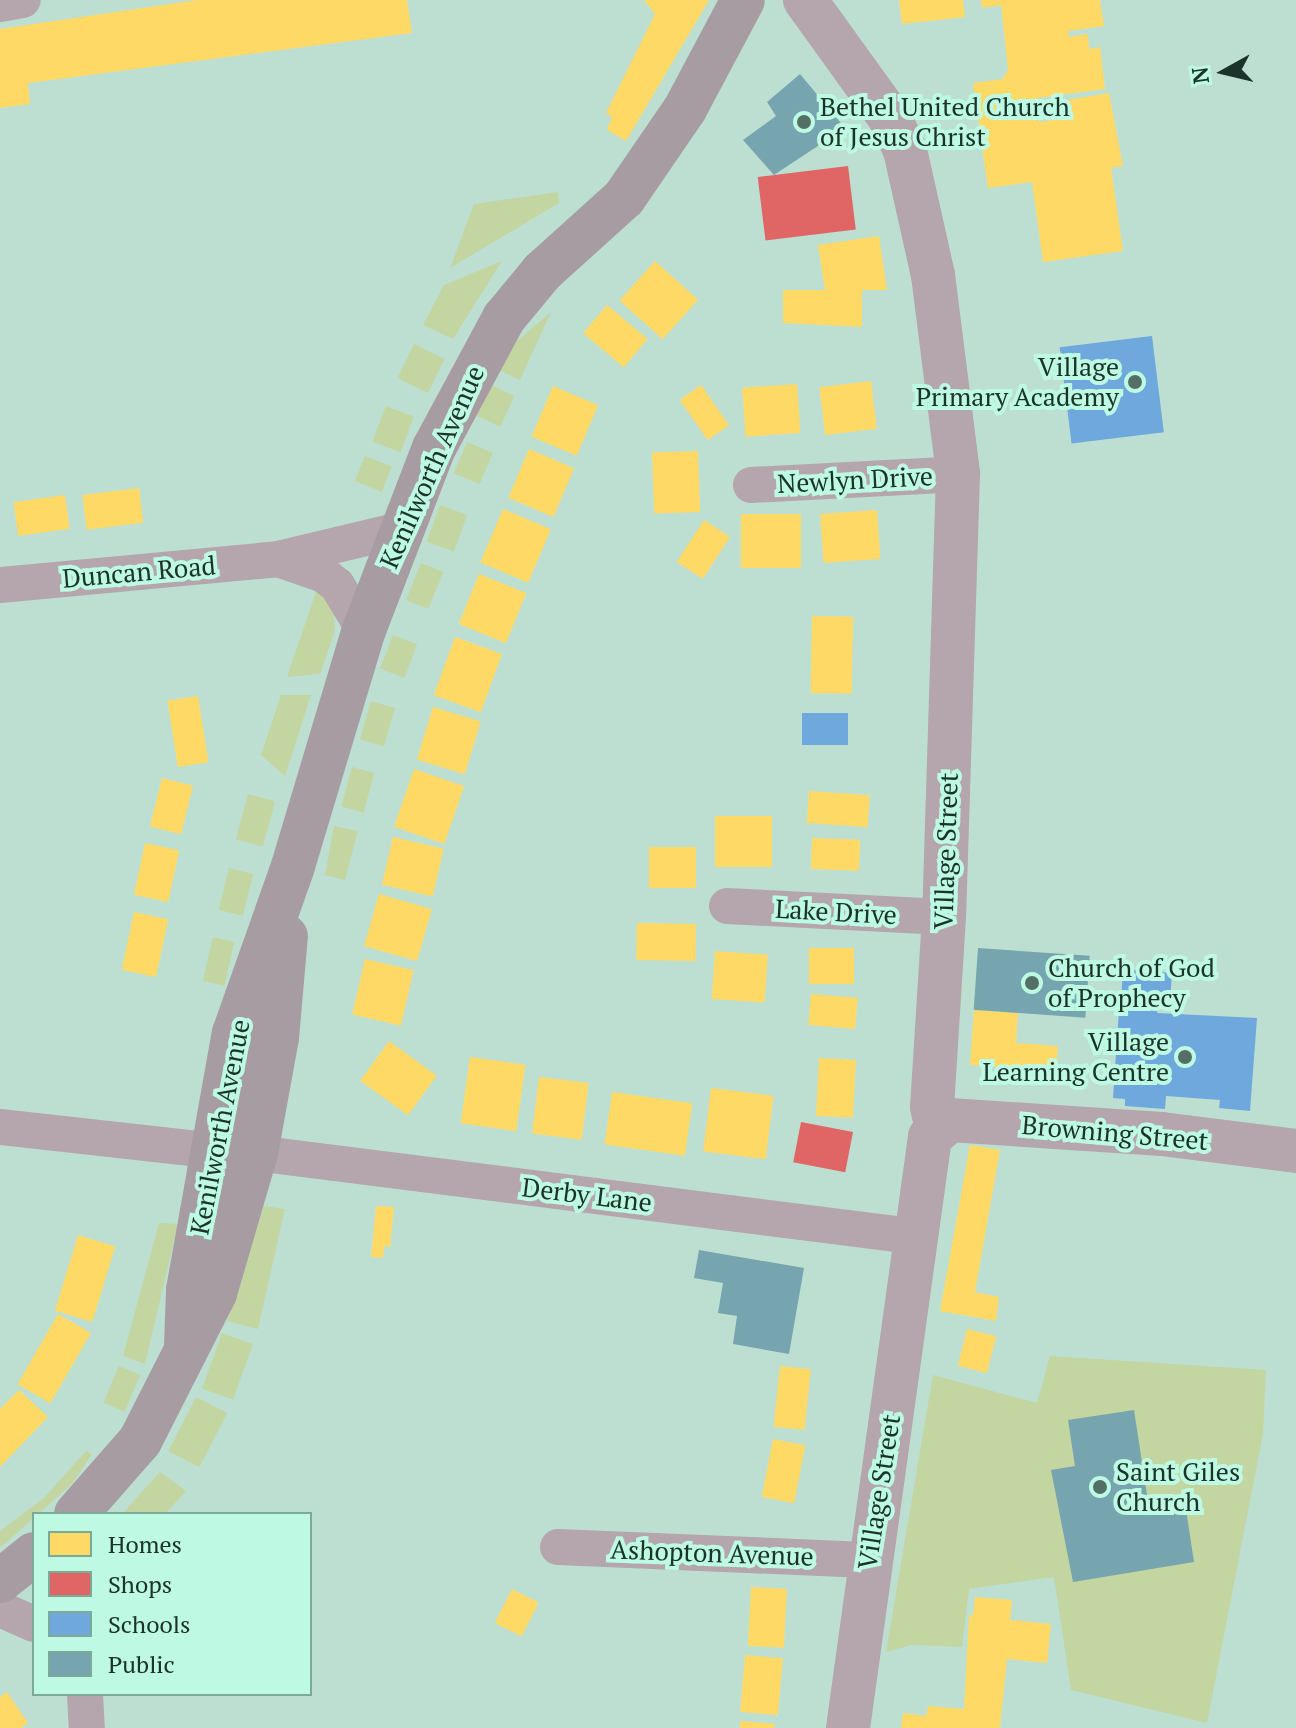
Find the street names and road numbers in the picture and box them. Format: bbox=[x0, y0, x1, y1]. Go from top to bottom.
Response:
street label: Kenilworth Avenue bbox=[373, 361, 491, 573]
street label: Newlyn Drive bbox=[776, 460, 934, 500]
street label: Duncan Road bbox=[61, 550, 217, 594]
street label: Village Street bbox=[928, 772, 964, 930]
street label: Lake Drive bbox=[774, 893, 898, 931]
street label: Kenilworth Avenue bbox=[184, 1017, 256, 1237]
street label: Browning Street bbox=[1020, 1109, 1210, 1157]
street label: Derby Lane bbox=[520, 1172, 654, 1218]
street label: Village Street bbox=[851, 1412, 907, 1572]
street label: Ashopton Avenue bbox=[610, 1534, 814, 1572]

